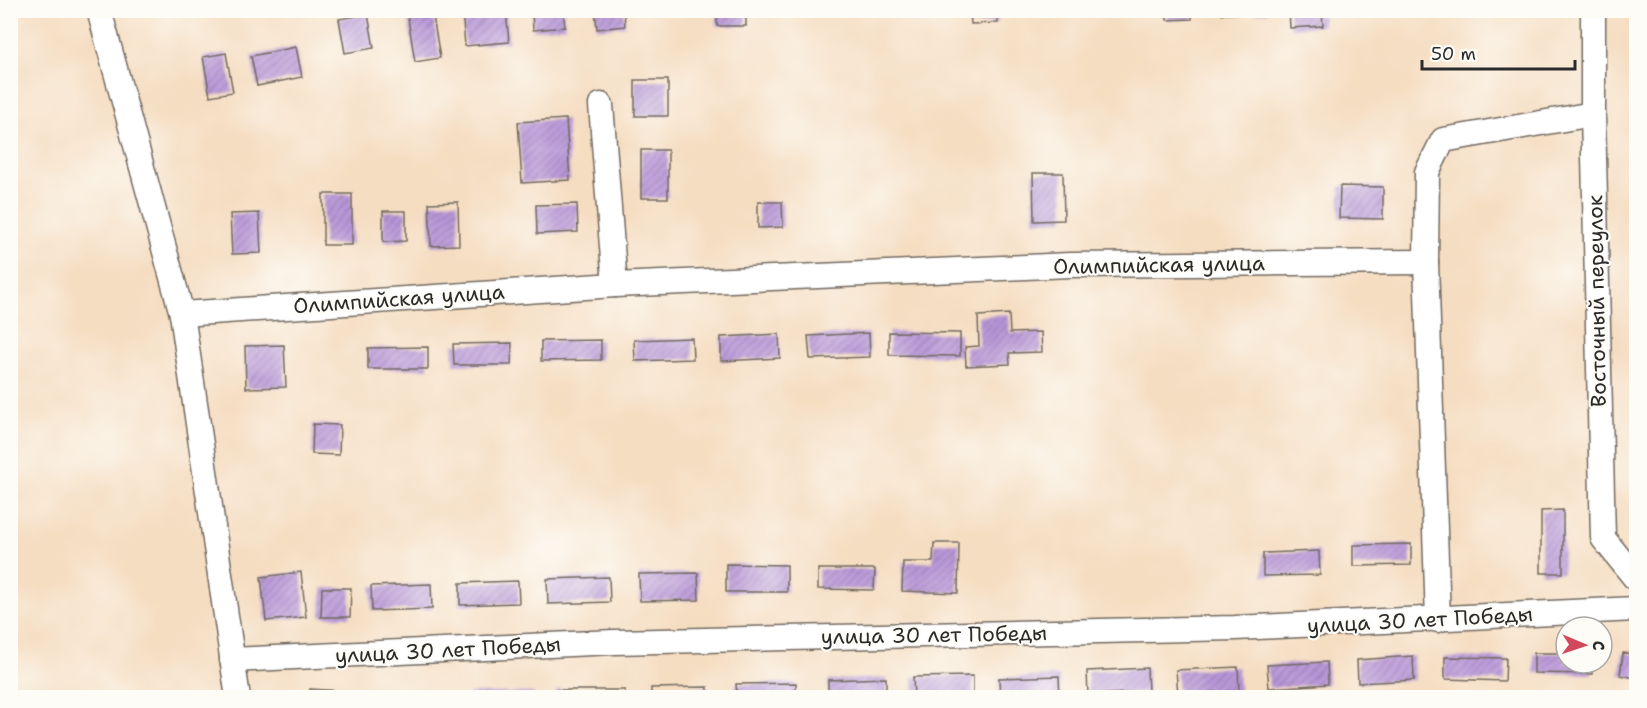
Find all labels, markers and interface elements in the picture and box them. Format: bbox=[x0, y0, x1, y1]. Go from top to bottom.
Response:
scale bar bbox=[1422, 33, 1575, 71]
text: 50 m bbox=[1431, 42, 1476, 66]
street label: Восточный переулок bbox=[1581, 195, 1613, 407]
street label: Олимпийская улица bbox=[1053, 249, 1265, 281]
street label: Олимпийская улица bbox=[292, 278, 506, 320]
street label: улица 30 лет Победы bbox=[1306, 600, 1534, 640]
north arrow bbox=[1554, 615, 1614, 675]
street label: улица 30 лет Победы bbox=[821, 619, 1047, 651]
street label: улица 30 лет Победы bbox=[334, 630, 562, 670]
text: С bbox=[1588, 640, 1609, 651]

